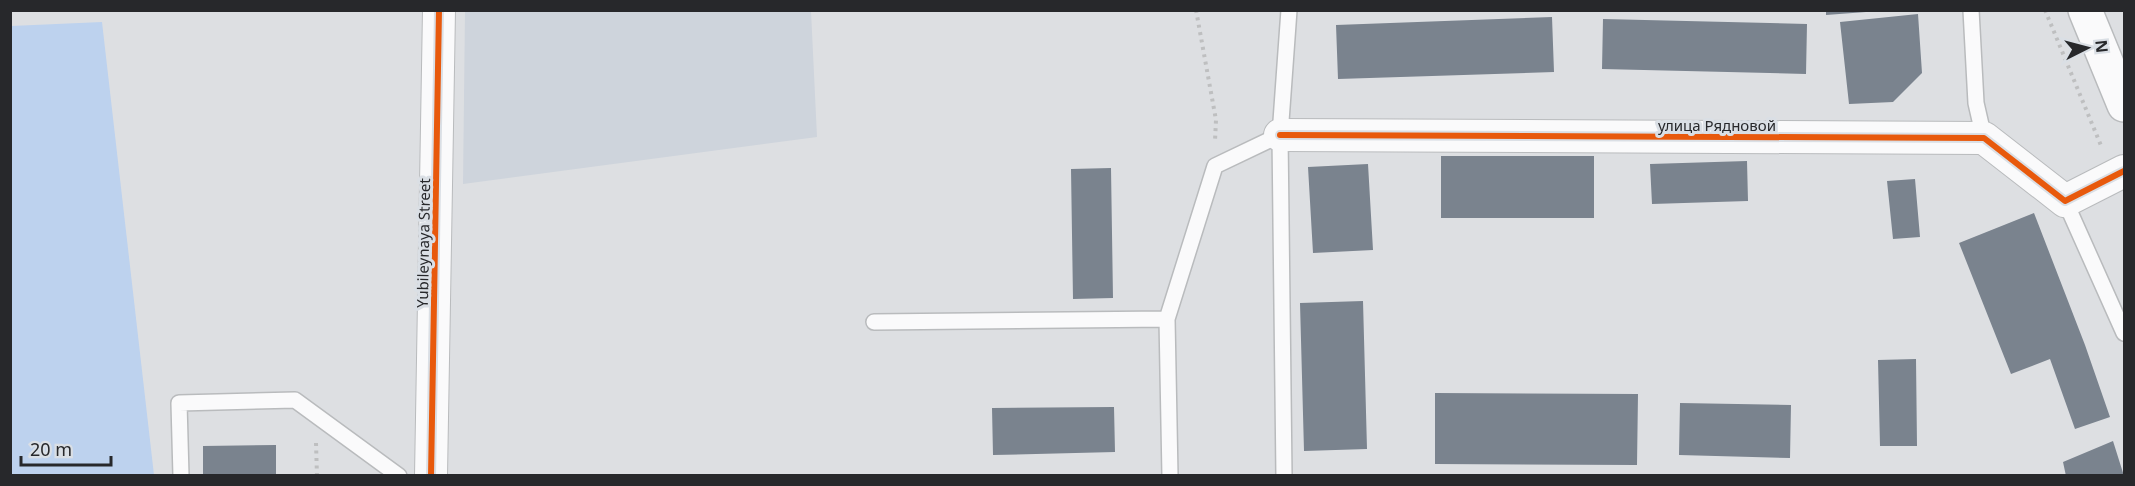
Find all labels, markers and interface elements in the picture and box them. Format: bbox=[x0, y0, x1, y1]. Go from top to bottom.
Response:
north arrow bbox=[2057, 18, 2117, 78]
text: N bbox=[2090, 39, 2114, 54]
street label: улица Рядновой bbox=[1658, 115, 1776, 135]
street label: Yubileynaya Street bbox=[412, 177, 434, 308]
scale bar bbox=[21, 429, 111, 467]
text: 20 m bbox=[30, 437, 72, 461]

